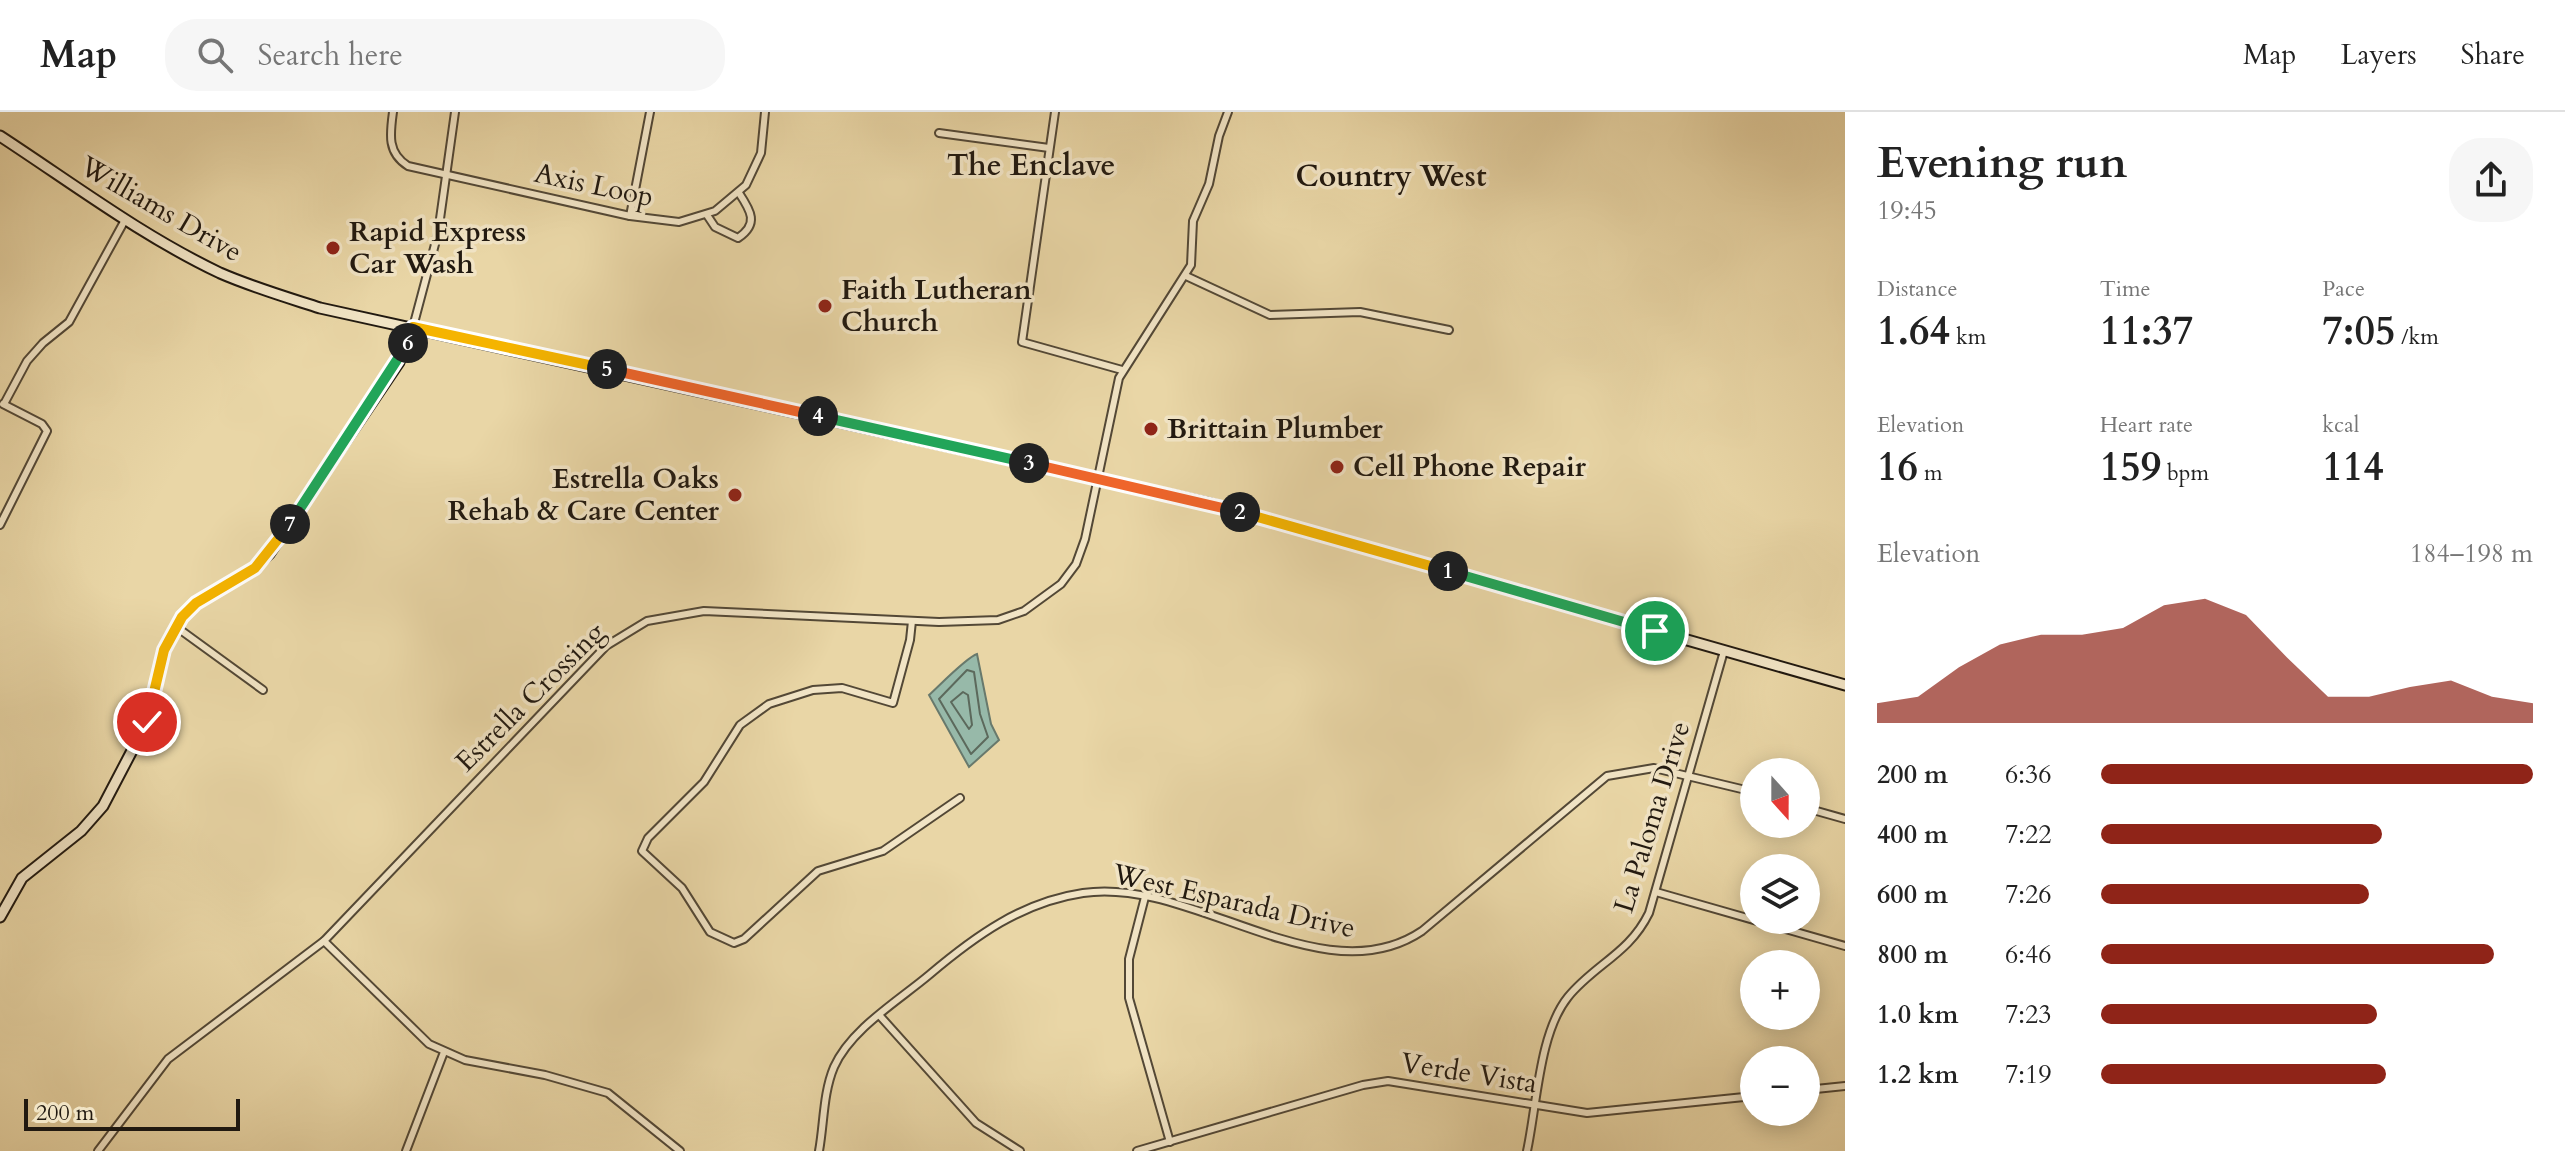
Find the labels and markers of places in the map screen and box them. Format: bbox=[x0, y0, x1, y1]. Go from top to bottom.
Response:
place label: Rapid Express Car Wash bbox=[349, 213, 526, 283]
marker: Rapid Express Car Wash bbox=[324, 239, 342, 257]
place label: Faith Lutheran Church bbox=[841, 271, 1032, 341]
marker: Faith Lutheran Church bbox=[816, 297, 834, 315]
pin: 6 bbox=[388, 323, 428, 363]
pin: 5 bbox=[587, 349, 627, 389]
pin: 4 bbox=[798, 396, 838, 436]
place label: Brittain Plumber bbox=[1167, 410, 1384, 448]
marker: Brittain Plumber bbox=[1142, 420, 1160, 438]
pin: 3 bbox=[1009, 443, 1049, 483]
place label: Cell Phone Repair bbox=[1353, 448, 1587, 486]
marker: Cell Phone Repair bbox=[1328, 458, 1346, 476]
place label: Estrella Oaks Rehab & Care Center bbox=[448, 460, 720, 530]
marker: Estrella Oaks Rehab & Care Center bbox=[726, 486, 744, 504]
pin: 2 bbox=[1220, 492, 1260, 532]
pin: 7 bbox=[270, 504, 310, 544]
pin: 1 bbox=[1428, 551, 1468, 591]
pin bbox=[1621, 597, 1689, 665]
pin bbox=[113, 688, 181, 756]

